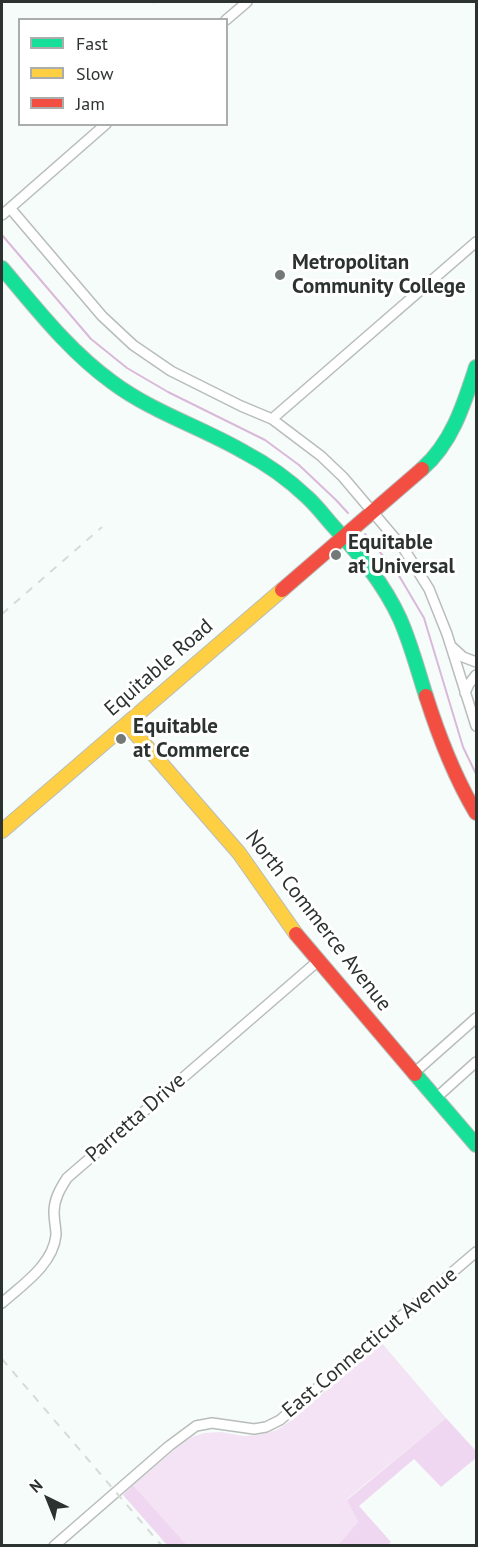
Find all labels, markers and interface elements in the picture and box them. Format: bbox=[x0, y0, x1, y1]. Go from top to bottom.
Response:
legend bbox=[18, 18, 228, 126]
text: Fast bbox=[76, 32, 108, 55]
text: Slow bbox=[76, 62, 114, 85]
text: Jam bbox=[76, 92, 105, 115]
place label: Metropolitan Community College bbox=[292, 250, 466, 300]
marker: Metropolitan Community College bbox=[273, 268, 287, 282]
place label: Equitable at Universal bbox=[348, 530, 455, 580]
marker: Equitable at Universal bbox=[329, 548, 343, 562]
street label: Equitable Road bbox=[100, 614, 218, 722]
place label: Equitable at Commerce bbox=[133, 714, 250, 764]
marker: Equitable at Commerce bbox=[114, 732, 128, 746]
street label: North Commerce Avenue bbox=[240, 826, 396, 1016]
street label: Parretta Drive bbox=[81, 1068, 191, 1168]
street label: East Connecticut Avenue bbox=[277, 1262, 463, 1424]
north arrow bbox=[18, 1469, 78, 1529]
text: N bbox=[25, 1475, 46, 1497]

